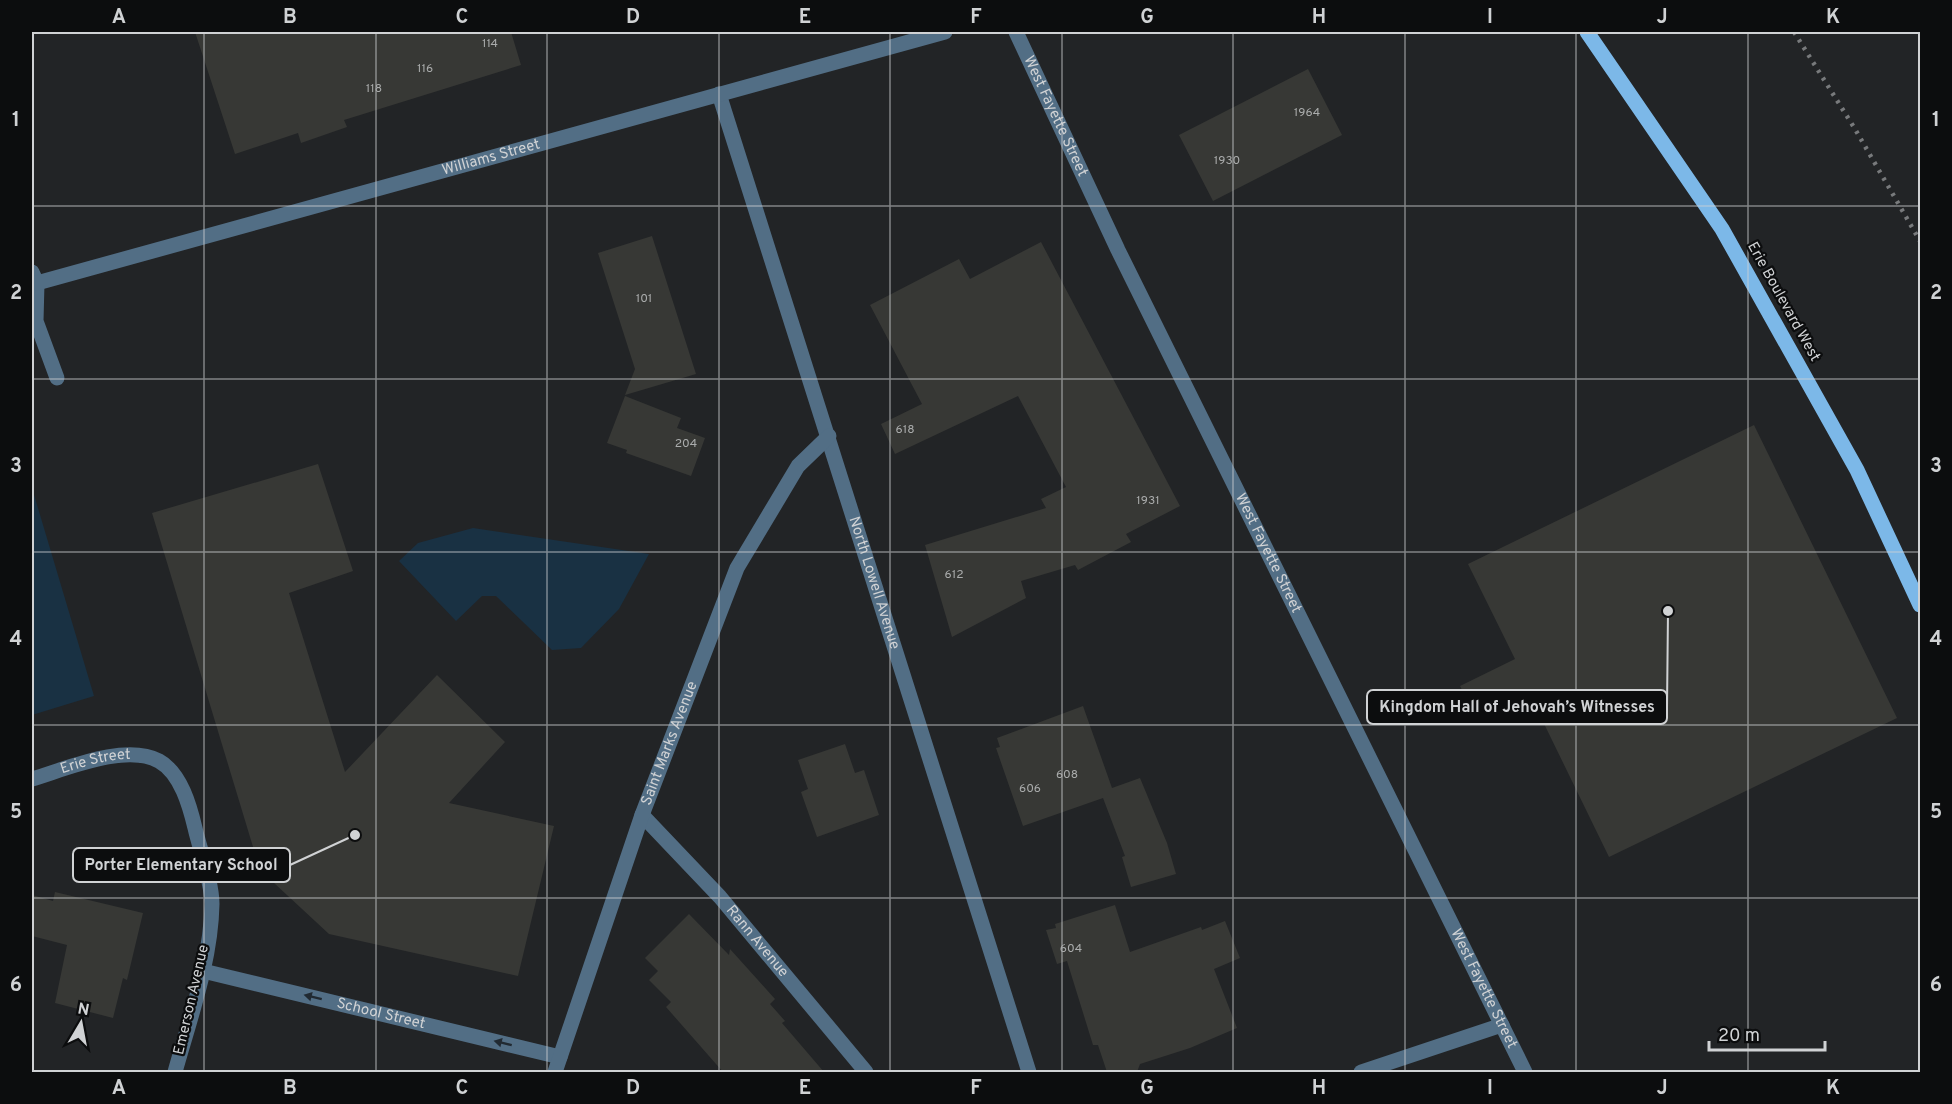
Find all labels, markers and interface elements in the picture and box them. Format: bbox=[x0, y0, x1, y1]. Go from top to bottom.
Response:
text: A bbox=[112, 5, 126, 31]
text: B bbox=[283, 5, 297, 31]
text: C bbox=[456, 5, 468, 31]
text: D bbox=[626, 5, 640, 31]
text: E bbox=[799, 5, 811, 31]
text: F bbox=[970, 5, 982, 31]
text: G bbox=[1140, 5, 1154, 31]
text: H bbox=[1312, 5, 1326, 31]
text: I bbox=[1487, 5, 1493, 31]
text: J bbox=[1656, 5, 1668, 31]
text: K bbox=[1826, 5, 1840, 31]
house number: 114 bbox=[482, 36, 498, 52]
street label: West Fayette Street bbox=[1019, 53, 1092, 180]
house number: 116 bbox=[417, 61, 433, 77]
house number: 118 bbox=[366, 81, 382, 97]
house number: 1964 bbox=[1294, 105, 1320, 121]
text: 1 bbox=[12, 108, 20, 134]
text: 1 bbox=[1932, 108, 1940, 134]
street label: Williams Street bbox=[440, 135, 542, 180]
house number: 1930 bbox=[1214, 153, 1240, 169]
street label: Erie Boulevard West bbox=[1742, 239, 1824, 365]
text: 2 bbox=[10, 281, 22, 307]
text: 2 bbox=[1930, 281, 1942, 307]
house number: 101 bbox=[636, 291, 652, 307]
house number: 618 bbox=[896, 422, 914, 438]
house number: 204 bbox=[675, 436, 697, 452]
text: 3 bbox=[10, 454, 22, 480]
text: 3 bbox=[1930, 454, 1942, 480]
street label: West Fayette Street bbox=[1231, 490, 1306, 616]
house number: 1931 bbox=[1136, 493, 1160, 509]
street label: North Lowell Avenue bbox=[844, 514, 904, 652]
house number: 612 bbox=[945, 567, 963, 583]
text: 4 bbox=[10, 627, 22, 653]
text: 4 bbox=[1930, 627, 1942, 653]
street label: Saint Marks Avenue bbox=[637, 679, 702, 808]
callout: Kingdom Hall of Jehovah’s Witnesses bbox=[1367, 690, 1667, 724]
text: Kingdom Hall of Jehovah’s Witnesses bbox=[1379, 698, 1655, 718]
street label: Erie Street bbox=[58, 745, 131, 779]
house number: 608 bbox=[1056, 767, 1078, 783]
house number: 606 bbox=[1019, 781, 1041, 797]
text: 5 bbox=[10, 800, 22, 826]
text: 5 bbox=[1930, 800, 1942, 826]
callout: Porter Elementary School bbox=[73, 848, 290, 882]
text: Porter Elementary School bbox=[84, 856, 278, 876]
street label: Rann Avenue bbox=[722, 901, 793, 981]
street label: West Fayette Street bbox=[1446, 926, 1521, 1052]
house number: 604 bbox=[1060, 941, 1082, 957]
street label: Emerson Avenue bbox=[170, 943, 214, 1057]
text: 6 bbox=[10, 973, 22, 999]
text: 6 bbox=[1930, 973, 1942, 999]
one-way arrow bbox=[304, 992, 323, 1002]
north arrow bbox=[51, 993, 111, 1053]
street label: School Street bbox=[335, 994, 427, 1034]
text: N bbox=[76, 999, 91, 1021]
scale bar bbox=[1709, 1014, 1824, 1052]
text: 20 m bbox=[1718, 1025, 1760, 1048]
one-way arrow bbox=[494, 1038, 512, 1048]
text: A bbox=[112, 1076, 126, 1102]
text: B bbox=[283, 1076, 297, 1102]
text: C bbox=[456, 1076, 468, 1102]
text: D bbox=[626, 1076, 640, 1102]
text: E bbox=[799, 1076, 811, 1102]
text: F bbox=[970, 1076, 982, 1102]
text: G bbox=[1140, 1076, 1154, 1102]
text: H bbox=[1312, 1076, 1326, 1102]
text: I bbox=[1487, 1076, 1493, 1102]
text: J bbox=[1656, 1076, 1668, 1102]
text: K bbox=[1826, 1076, 1840, 1102]

